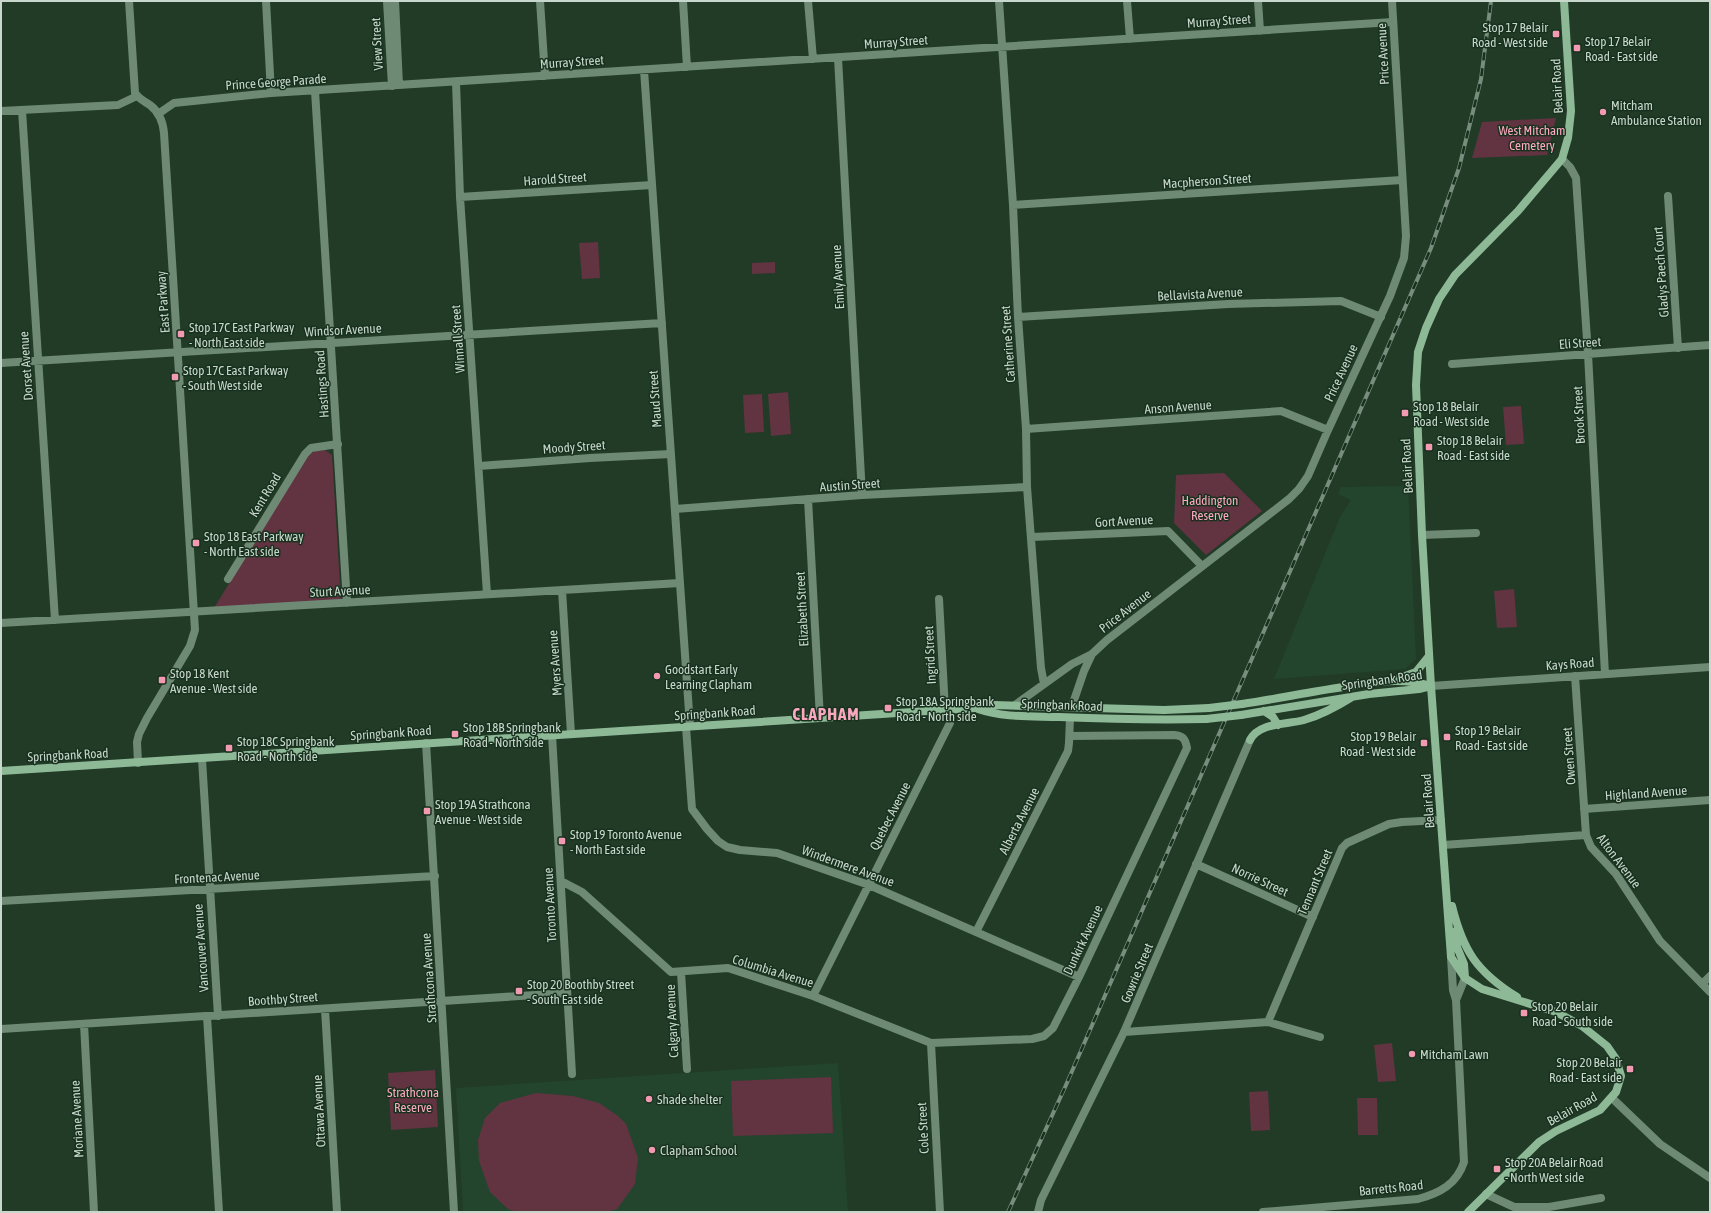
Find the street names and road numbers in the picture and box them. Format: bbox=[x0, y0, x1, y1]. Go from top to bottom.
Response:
street label: Murray Street bbox=[1187, 11, 1252, 31]
street label: View Street bbox=[368, 17, 386, 71]
street label: Price Avenue bbox=[1374, 23, 1392, 85]
street label: Murray Street bbox=[864, 32, 929, 52]
street label: Murray Street bbox=[540, 52, 605, 72]
street label: Belair Road bbox=[1548, 58, 1566, 114]
street label: Prince George Parade bbox=[225, 71, 327, 93]
street label: Harold Street bbox=[523, 169, 587, 189]
street label: Macpherson Street bbox=[1162, 170, 1252, 192]
street label: Gladys Paech Court bbox=[1650, 226, 1672, 318]
street label: Emily Avenue bbox=[829, 244, 847, 310]
street label: East Parkway bbox=[153, 270, 173, 334]
street label: Bellavista Avenue bbox=[1157, 284, 1243, 304]
street label: Winnall Street bbox=[448, 304, 468, 374]
street label: Catherine Street bbox=[998, 305, 1018, 383]
street label: Windsor Avenue bbox=[304, 320, 382, 340]
street label: Dorset Avenue bbox=[16, 331, 36, 401]
street label: Eli Street bbox=[1558, 334, 1602, 352]
street label: Price Avenue bbox=[1321, 342, 1361, 404]
street label: Hastings Road bbox=[312, 350, 332, 418]
street label: Maud Street bbox=[645, 370, 664, 428]
street label: Brook Street bbox=[1570, 385, 1588, 444]
street label: Anson Avenue bbox=[1144, 397, 1212, 417]
street label: Moody Street bbox=[542, 437, 606, 457]
street label: Belair Road bbox=[1398, 438, 1416, 494]
street label: Kent Road bbox=[246, 470, 284, 520]
street label: Austin Street bbox=[819, 475, 881, 495]
street label: Gort Avenue bbox=[1095, 512, 1154, 530]
street label: Elizabeth Street bbox=[793, 571, 811, 647]
street label: Sturt Avenue bbox=[309, 582, 371, 600]
street label: Price Avenue bbox=[1096, 586, 1154, 636]
street label: Ingrid Street bbox=[921, 625, 939, 685]
street label: Myers Avenue bbox=[545, 629, 565, 696]
street label: Kays Road bbox=[1545, 655, 1595, 673]
street label: Springbank Road bbox=[1341, 667, 1423, 693]
street label: Springbank Road bbox=[1021, 696, 1103, 714]
street label: Springbank Road bbox=[674, 703, 756, 723]
street label: Springbank Road bbox=[350, 723, 432, 743]
street label: Owen Street bbox=[1559, 726, 1578, 785]
street label: Springbank Road bbox=[27, 745, 109, 765]
street label: Belair Road bbox=[1419, 773, 1437, 829]
street label: Quebec Avenue bbox=[866, 779, 914, 853]
street label: Highland Avenue bbox=[1604, 783, 1688, 803]
street label: Alberta Avenue bbox=[996, 785, 1042, 857]
street label: Alton Avenue bbox=[1594, 831, 1644, 891]
street label: Windermere Avenue bbox=[800, 842, 896, 890]
street label: Tennant Street bbox=[1294, 847, 1336, 917]
street label: Norrie Street bbox=[1229, 860, 1291, 900]
street label: Frontenac Avenue bbox=[174, 867, 260, 887]
street label: Toronto Avenue bbox=[541, 867, 559, 943]
street label: Vancouver Avenue bbox=[190, 903, 212, 993]
street label: Dunkirk Avenue bbox=[1060, 903, 1106, 977]
street label: Strathcona Avenue bbox=[418, 933, 440, 1023]
street label: Gowrie Street bbox=[1118, 941, 1156, 1005]
street label: Columbia Avenue bbox=[731, 952, 815, 990]
street label: Calgary Avenue bbox=[663, 984, 681, 1058]
street label: Boothby Street bbox=[247, 989, 319, 1009]
street label: Ottawa Avenue bbox=[310, 1074, 328, 1148]
street label: Moriane Avenue bbox=[67, 1080, 87, 1158]
street label: Belair Road bbox=[1544, 1089, 1600, 1129]
street label: Cole Street bbox=[914, 1102, 932, 1154]
street label: Barretts Road bbox=[1358, 1177, 1424, 1199]

